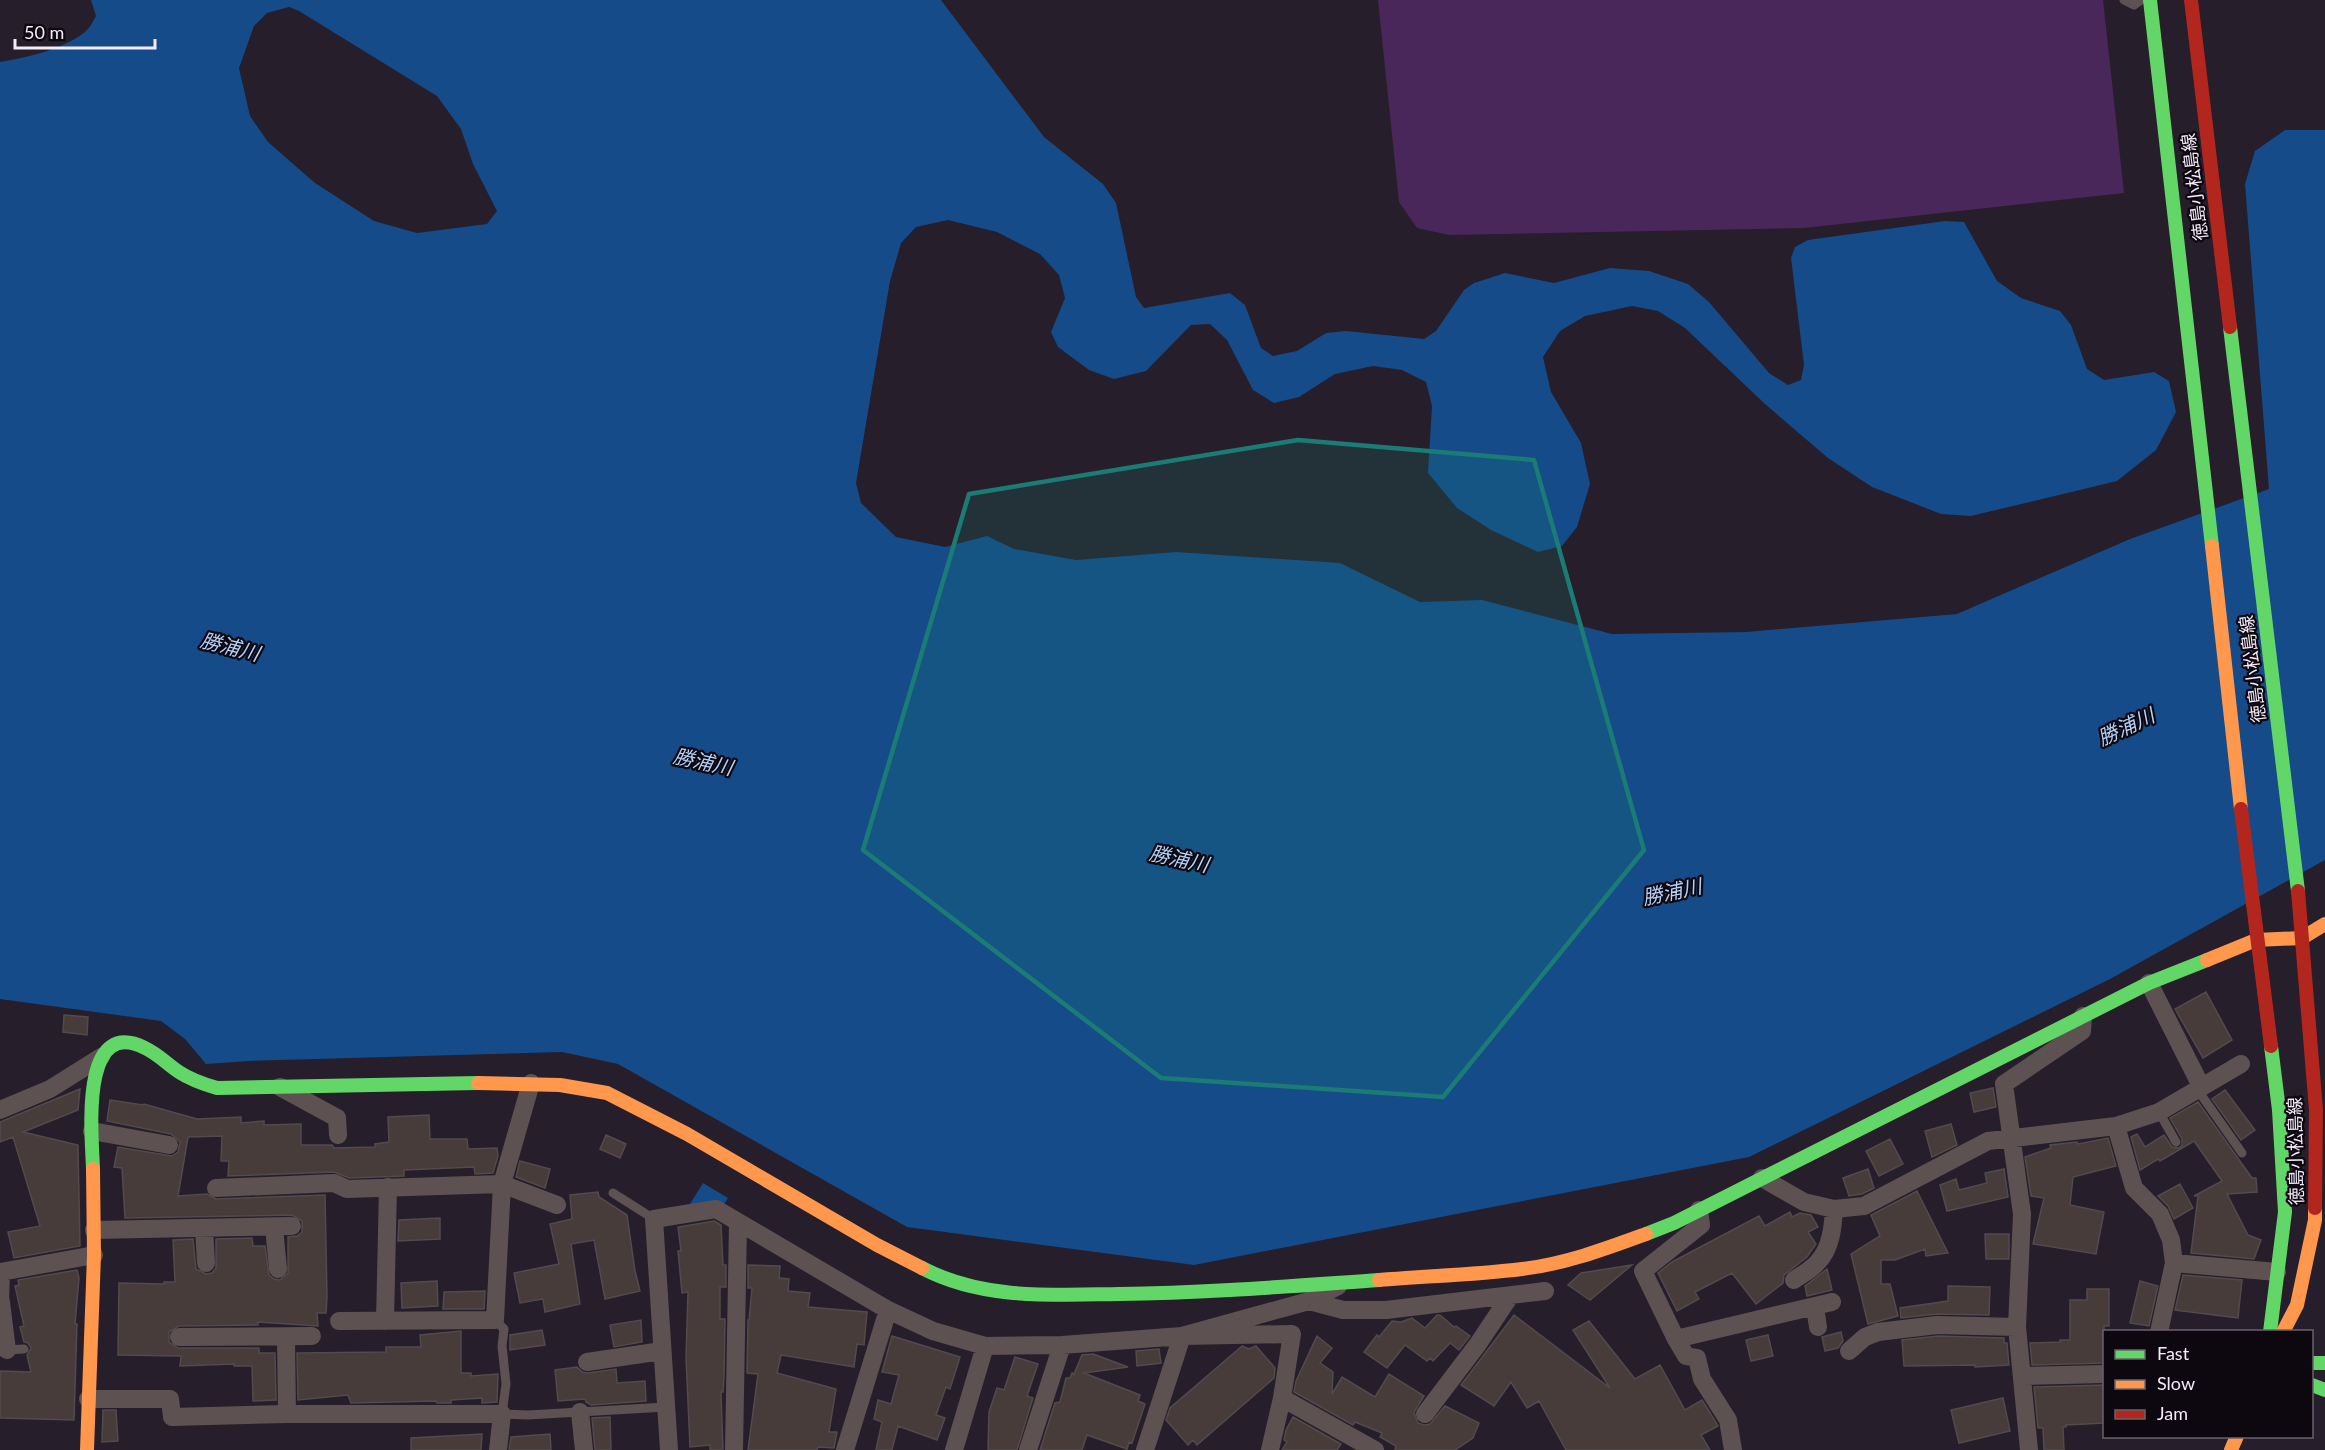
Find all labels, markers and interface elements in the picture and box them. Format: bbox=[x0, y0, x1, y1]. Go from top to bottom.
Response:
scale bar bbox=[15, 12, 154, 50]
text: 50 m bbox=[24, 21, 64, 43]
street label: 徳島小松島線 bbox=[2177, 132, 2212, 242]
street label: 徳島小松島線 bbox=[2235, 614, 2270, 724]
water label: 勝浦川 bbox=[198, 627, 264, 665]
water label: 勝浦川 bbox=[2093, 702, 2160, 750]
water label: 勝浦川 bbox=[671, 743, 737, 779]
water label: 勝浦川 bbox=[1147, 840, 1213, 876]
water label: 勝浦川 bbox=[1640, 873, 1706, 909]
street label: 徳島小松島線 bbox=[2283, 1097, 2307, 1205]
legend bbox=[2103, 1330, 2313, 1438]
text: Fast bbox=[2157, 1342, 2190, 1364]
text: Slow bbox=[2157, 1372, 2195, 1394]
text: Jam bbox=[2157, 1402, 2188, 1424]

